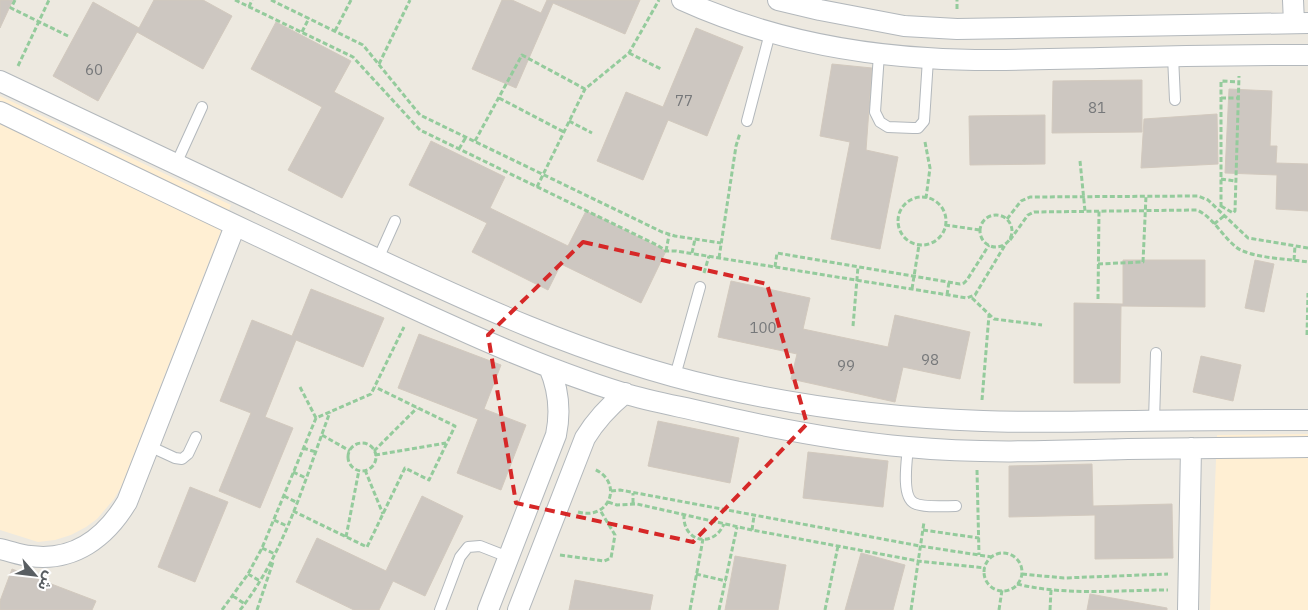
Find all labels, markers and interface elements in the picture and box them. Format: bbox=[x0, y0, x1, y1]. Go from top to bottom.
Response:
house number: 60 bbox=[85, 60, 103, 79]
house number: 77 bbox=[675, 91, 693, 110]
house number: 81 bbox=[1088, 98, 1106, 117]
house number: 100 bbox=[749, 318, 777, 337]
house number: 98 bbox=[921, 350, 939, 369]
house number: 99 bbox=[837, 356, 855, 375]
north arrow bbox=[10, 550, 60, 600]
text: ش bbox=[34, 568, 59, 594]

